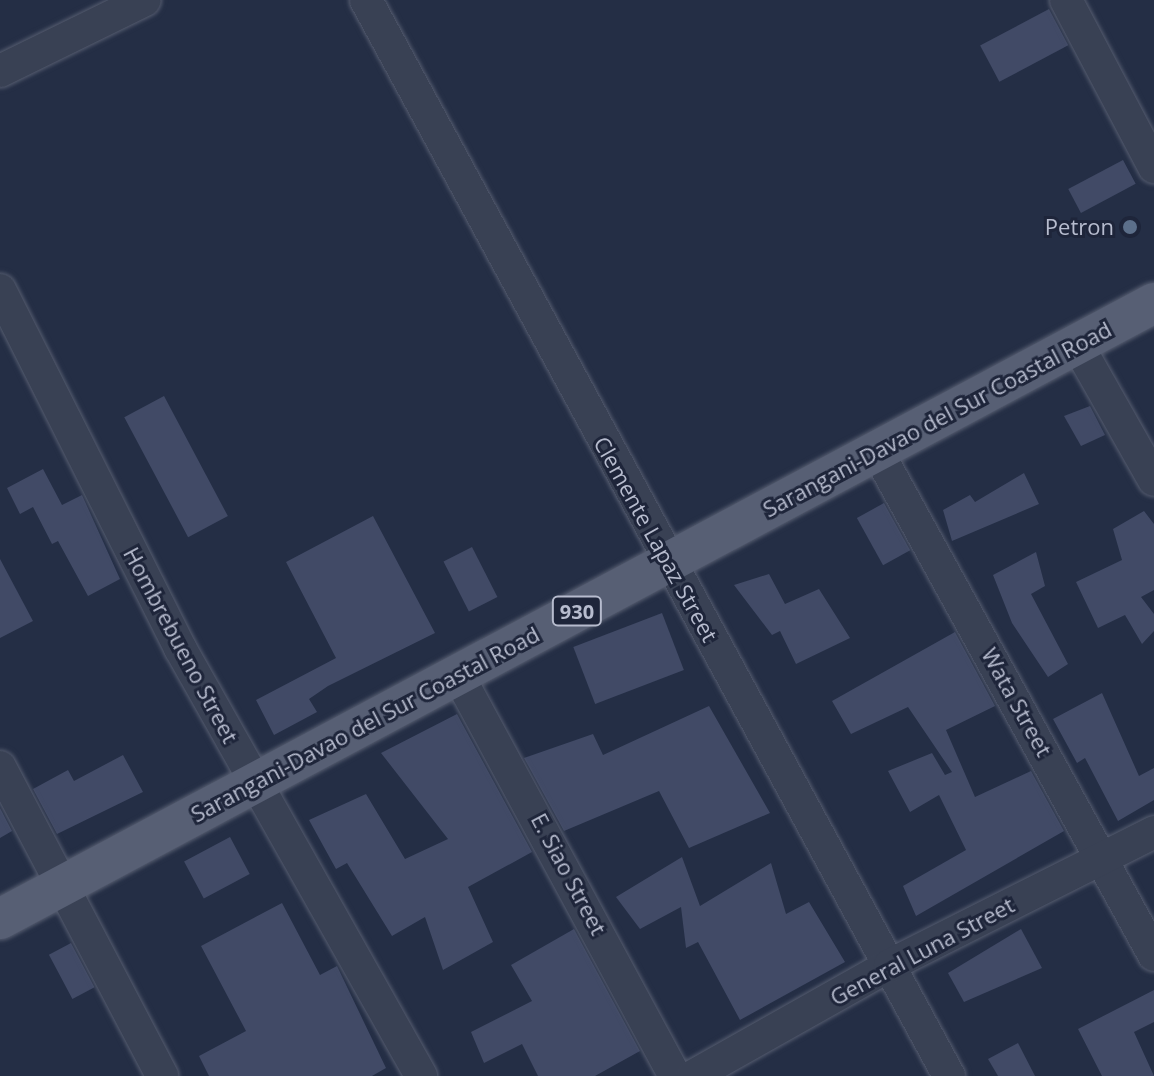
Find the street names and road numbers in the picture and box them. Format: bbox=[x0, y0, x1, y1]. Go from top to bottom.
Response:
street label: Sarangani-Davao del Sur Coastal Road bbox=[758, 316, 1116, 522]
street label: Clemente Lapaz Street bbox=[589, 432, 723, 646]
street label: Hombrebueno Street bbox=[118, 543, 244, 747]
road number: 930 bbox=[551, 595, 603, 627]
street label: Sarangani-Davao del Sur Coastal Road bbox=[186, 621, 544, 827]
street label: Wata Street bbox=[976, 643, 1058, 761]
street label: E. Siao Street bbox=[526, 809, 612, 939]
street label: General Luna Street bbox=[826, 891, 1018, 1011]

